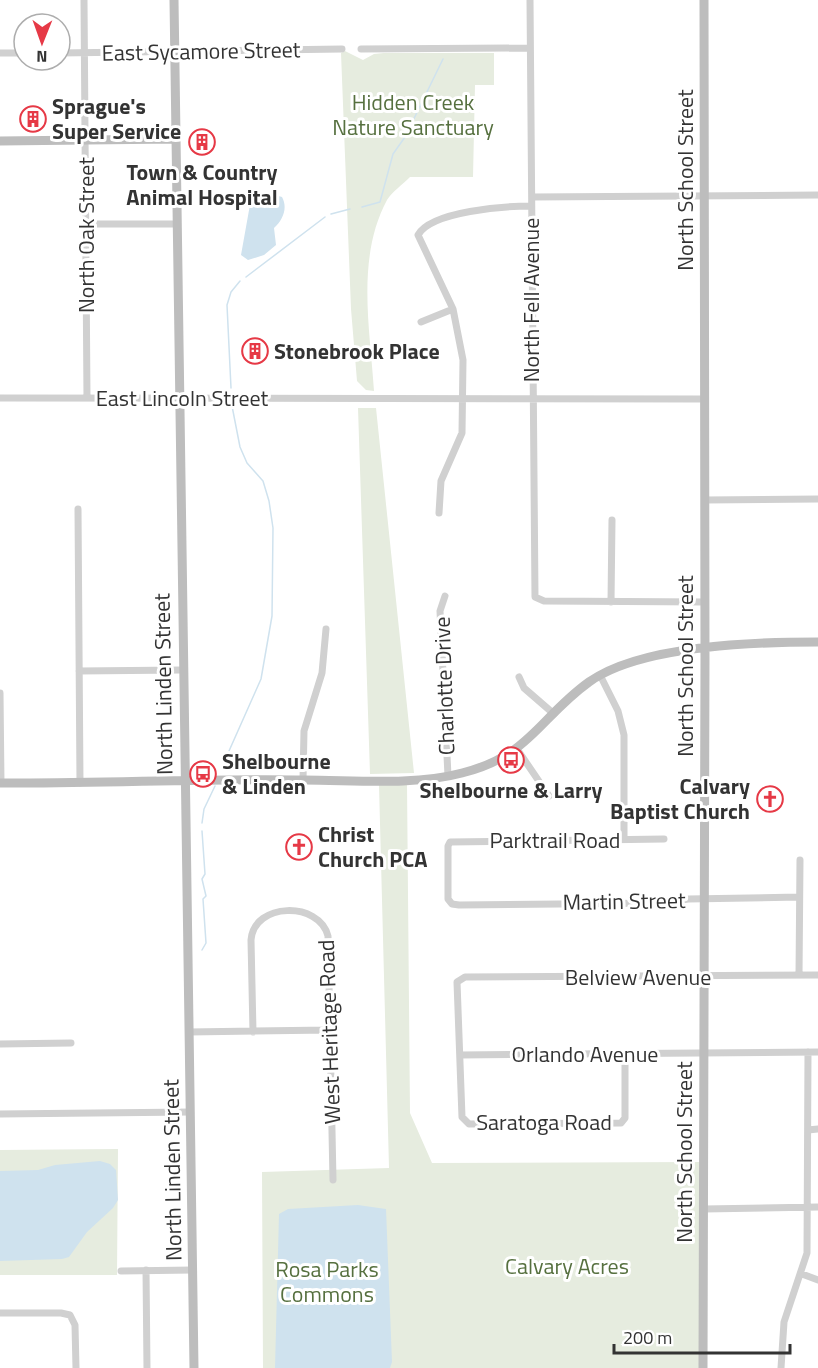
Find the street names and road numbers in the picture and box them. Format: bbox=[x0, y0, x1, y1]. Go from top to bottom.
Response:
street label: East Sycamore Street bbox=[101, 32, 301, 70]
street label: North School Street bbox=[668, 89, 702, 271]
street label: North Oak Street bbox=[69, 157, 103, 313]
street label: North Fell Avenue bbox=[514, 218, 548, 382]
street label: East Lincoln Street bbox=[96, 381, 269, 415]
street label: North School Street bbox=[668, 575, 702, 757]
street label: North Linden Street bbox=[144, 593, 182, 775]
street label: Charlotte Drive bbox=[425, 616, 463, 756]
street label: Parktrail Road bbox=[490, 823, 620, 857]
street label: Martin Street bbox=[562, 883, 686, 919]
street label: West Heritage Road bbox=[309, 939, 349, 1125]
street label: Belview Avenue bbox=[565, 960, 711, 994]
street label: Orlando Avenue bbox=[512, 1037, 658, 1071]
street label: North School Street bbox=[667, 1061, 701, 1243]
street label: North Linden Street bbox=[153, 1079, 191, 1261]
street label: Saratoga Road bbox=[476, 1105, 612, 1139]

